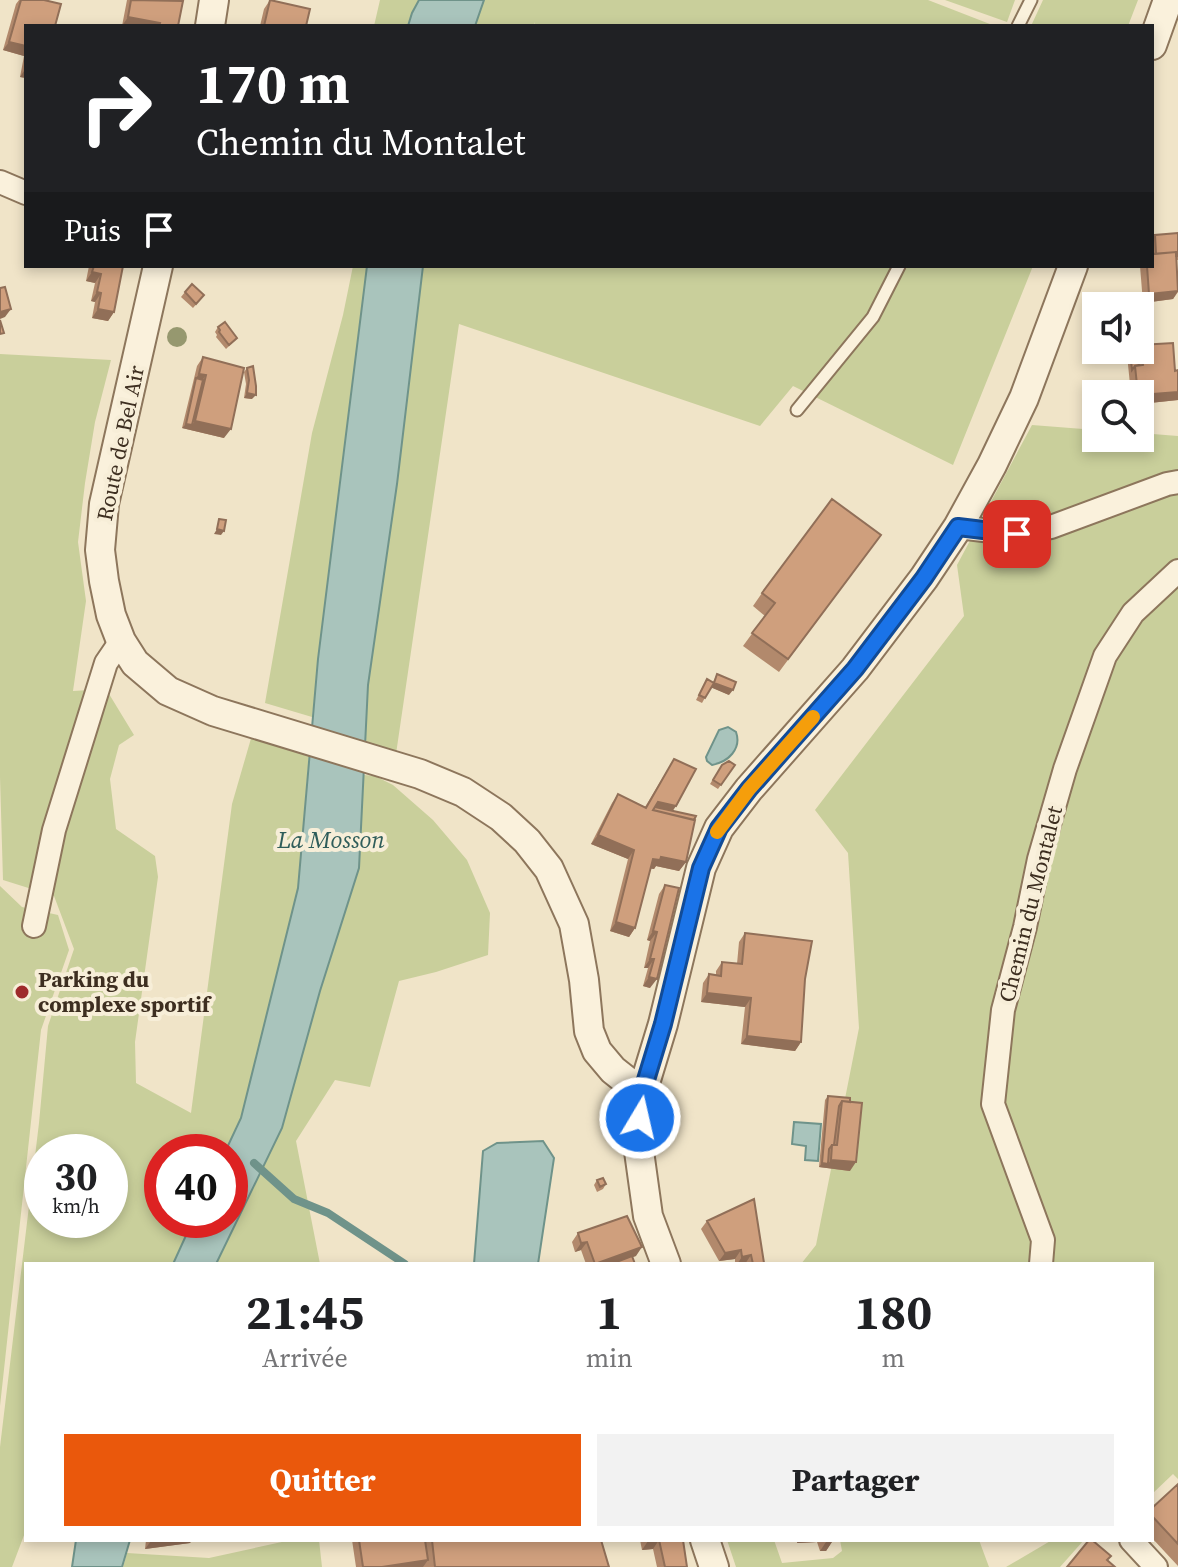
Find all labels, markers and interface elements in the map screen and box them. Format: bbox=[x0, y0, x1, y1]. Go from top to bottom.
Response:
text: 170 m bbox=[196, 45, 350, 122]
icon: right bbox=[64, 56, 168, 160]
text: Chemin du Montalet bbox=[196, 118, 525, 167]
icon: arrive bbox=[137, 208, 181, 252]
text: Puis bbox=[64, 210, 121, 251]
map controls bbox=[1082, 292, 1154, 452]
button: sound bbox=[1082, 292, 1154, 364]
street label: Route de Bel Air bbox=[89, 362, 151, 523]
button: search bbox=[1082, 380, 1154, 452]
pin bbox=[983, 500, 1051, 568]
icon: arrive bbox=[995, 512, 1039, 556]
street label: Chemin du Montalet bbox=[991, 802, 1069, 1005]
water label: La Mosson bbox=[276, 823, 385, 856]
place label: Parking du complexe sportif bbox=[38, 964, 213, 1019]
marker: Parking du complexe sportif bbox=[13, 983, 31, 1001]
position arrow bbox=[598, 1076, 682, 1160]
speed limit sign: 40 bbox=[144, 1134, 248, 1238]
text: 30 bbox=[54, 1149, 98, 1203]
text: km/h bbox=[52, 1192, 100, 1220]
text: 21:45 bbox=[246, 1279, 364, 1345]
text: 1 bbox=[596, 1279, 622, 1345]
text: 180 bbox=[854, 1279, 932, 1345]
text: Arrivée bbox=[262, 1340, 348, 1376]
text: min bbox=[586, 1340, 633, 1376]
text: m bbox=[882, 1340, 905, 1376]
button: Quitter bbox=[64, 1434, 581, 1526]
button: Partager bbox=[597, 1434, 1114, 1526]

